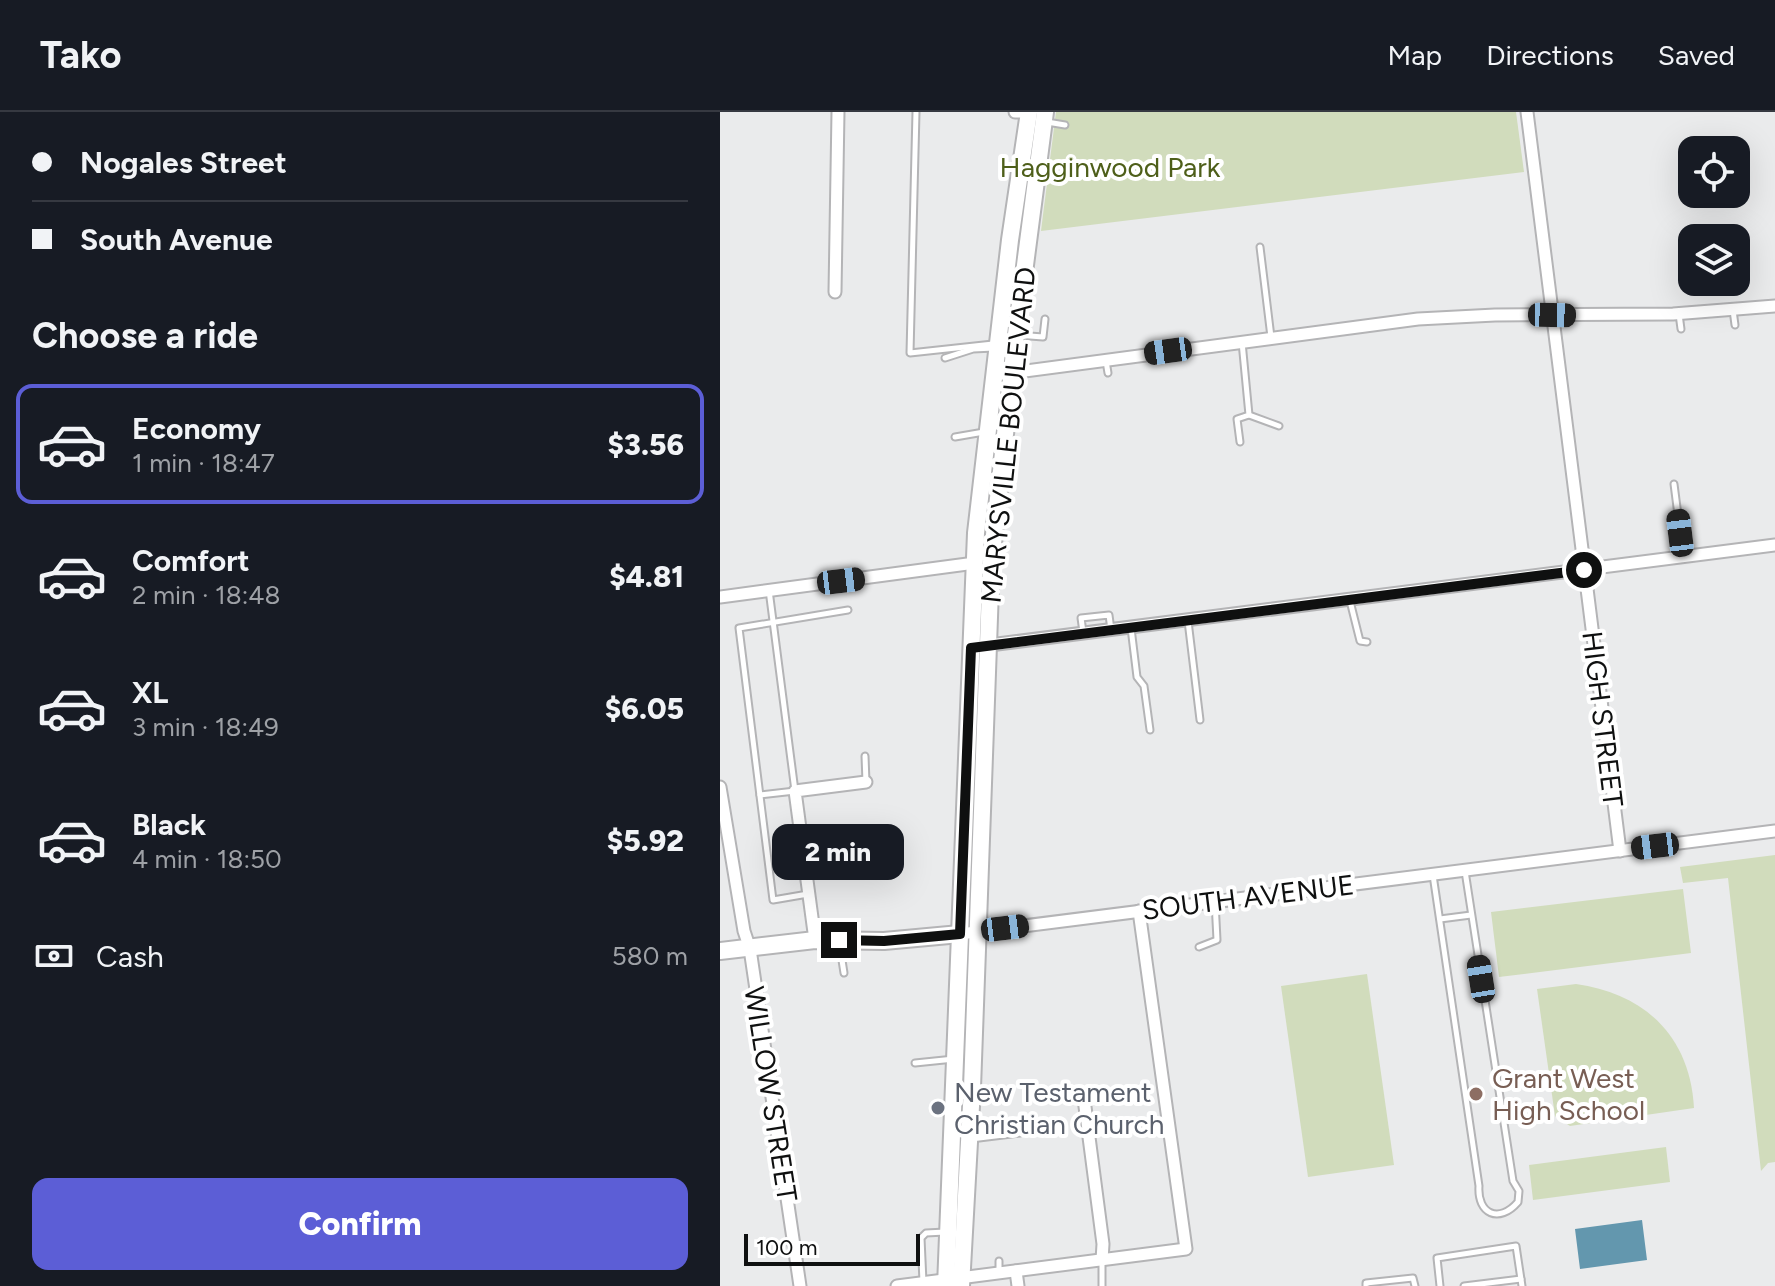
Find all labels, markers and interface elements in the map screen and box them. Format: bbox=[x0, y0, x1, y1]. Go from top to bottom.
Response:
text: Tako bbox=[40, 32, 121, 78]
text: Map bbox=[1388, 38, 1442, 72]
text: Directions bbox=[1486, 38, 1614, 72]
text: Saved bbox=[1658, 38, 1735, 72]
map controls bbox=[1678, 136, 1750, 296]
button: locate bbox=[1678, 136, 1750, 208]
text: Nogales Street bbox=[80, 144, 287, 181]
park label: Hagginwood Park bbox=[1000, 150, 1221, 184]
text: South Avenue bbox=[80, 221, 273, 258]
button: layers bbox=[1678, 224, 1750, 296]
street label: MARYSVILLE BOULEVARD bbox=[973, 265, 1043, 605]
car bbox=[1528, 303, 1576, 327]
text: Choose a ride bbox=[32, 314, 258, 357]
car bbox=[1143, 336, 1193, 366]
icon: car bbox=[36, 408, 108, 480]
text: Economy bbox=[132, 410, 261, 447]
text: $3.56 bbox=[608, 426, 684, 463]
text: 1 min · 18:47 bbox=[132, 447, 275, 479]
car bbox=[1665, 508, 1695, 558]
icon: car bbox=[36, 540, 108, 612]
text: Comfort bbox=[132, 542, 250, 579]
route start bbox=[1566, 552, 1602, 588]
text: $4.81 bbox=[609, 558, 684, 595]
car bbox=[816, 566, 866, 596]
text: 2 min · 18:48 bbox=[132, 579, 280, 611]
street label: HIGH STREET bbox=[1575, 629, 1631, 809]
icon: car bbox=[36, 672, 108, 744]
text: XL bbox=[132, 674, 168, 711]
text: $6.05 bbox=[605, 690, 684, 727]
text: 3 min · 18:49 bbox=[132, 711, 279, 743]
icon: car bbox=[36, 804, 108, 876]
text: Black bbox=[132, 806, 206, 843]
text: $5.92 bbox=[607, 822, 684, 859]
callout: 2 min bbox=[773, 824, 905, 880]
car bbox=[1630, 831, 1680, 861]
text: 2 min bbox=[805, 836, 871, 868]
text: 4 min · 18:50 bbox=[132, 843, 282, 875]
street label: SOUTH AVENUE bbox=[1140, 867, 1356, 927]
car bbox=[980, 913, 1030, 943]
route end bbox=[821, 922, 857, 958]
icon: cash bbox=[32, 934, 76, 978]
text: Cash bbox=[96, 938, 164, 975]
text: 580 m bbox=[612, 940, 688, 972]
car bbox=[1465, 953, 1497, 1005]
street label: WILLOW STREET bbox=[737, 984, 805, 1204]
place label: Grant West High School bbox=[1492, 1061, 1645, 1127]
place label: New Testament Christian Church bbox=[954, 1075, 1164, 1141]
marker: Grant West High School bbox=[1467, 1085, 1485, 1103]
marker: New Testament Christian Church bbox=[929, 1099, 947, 1117]
button: Confirm bbox=[32, 1178, 688, 1270]
scale bar bbox=[744, 1230, 920, 1266]
text: 100 m bbox=[756, 1234, 817, 1261]

